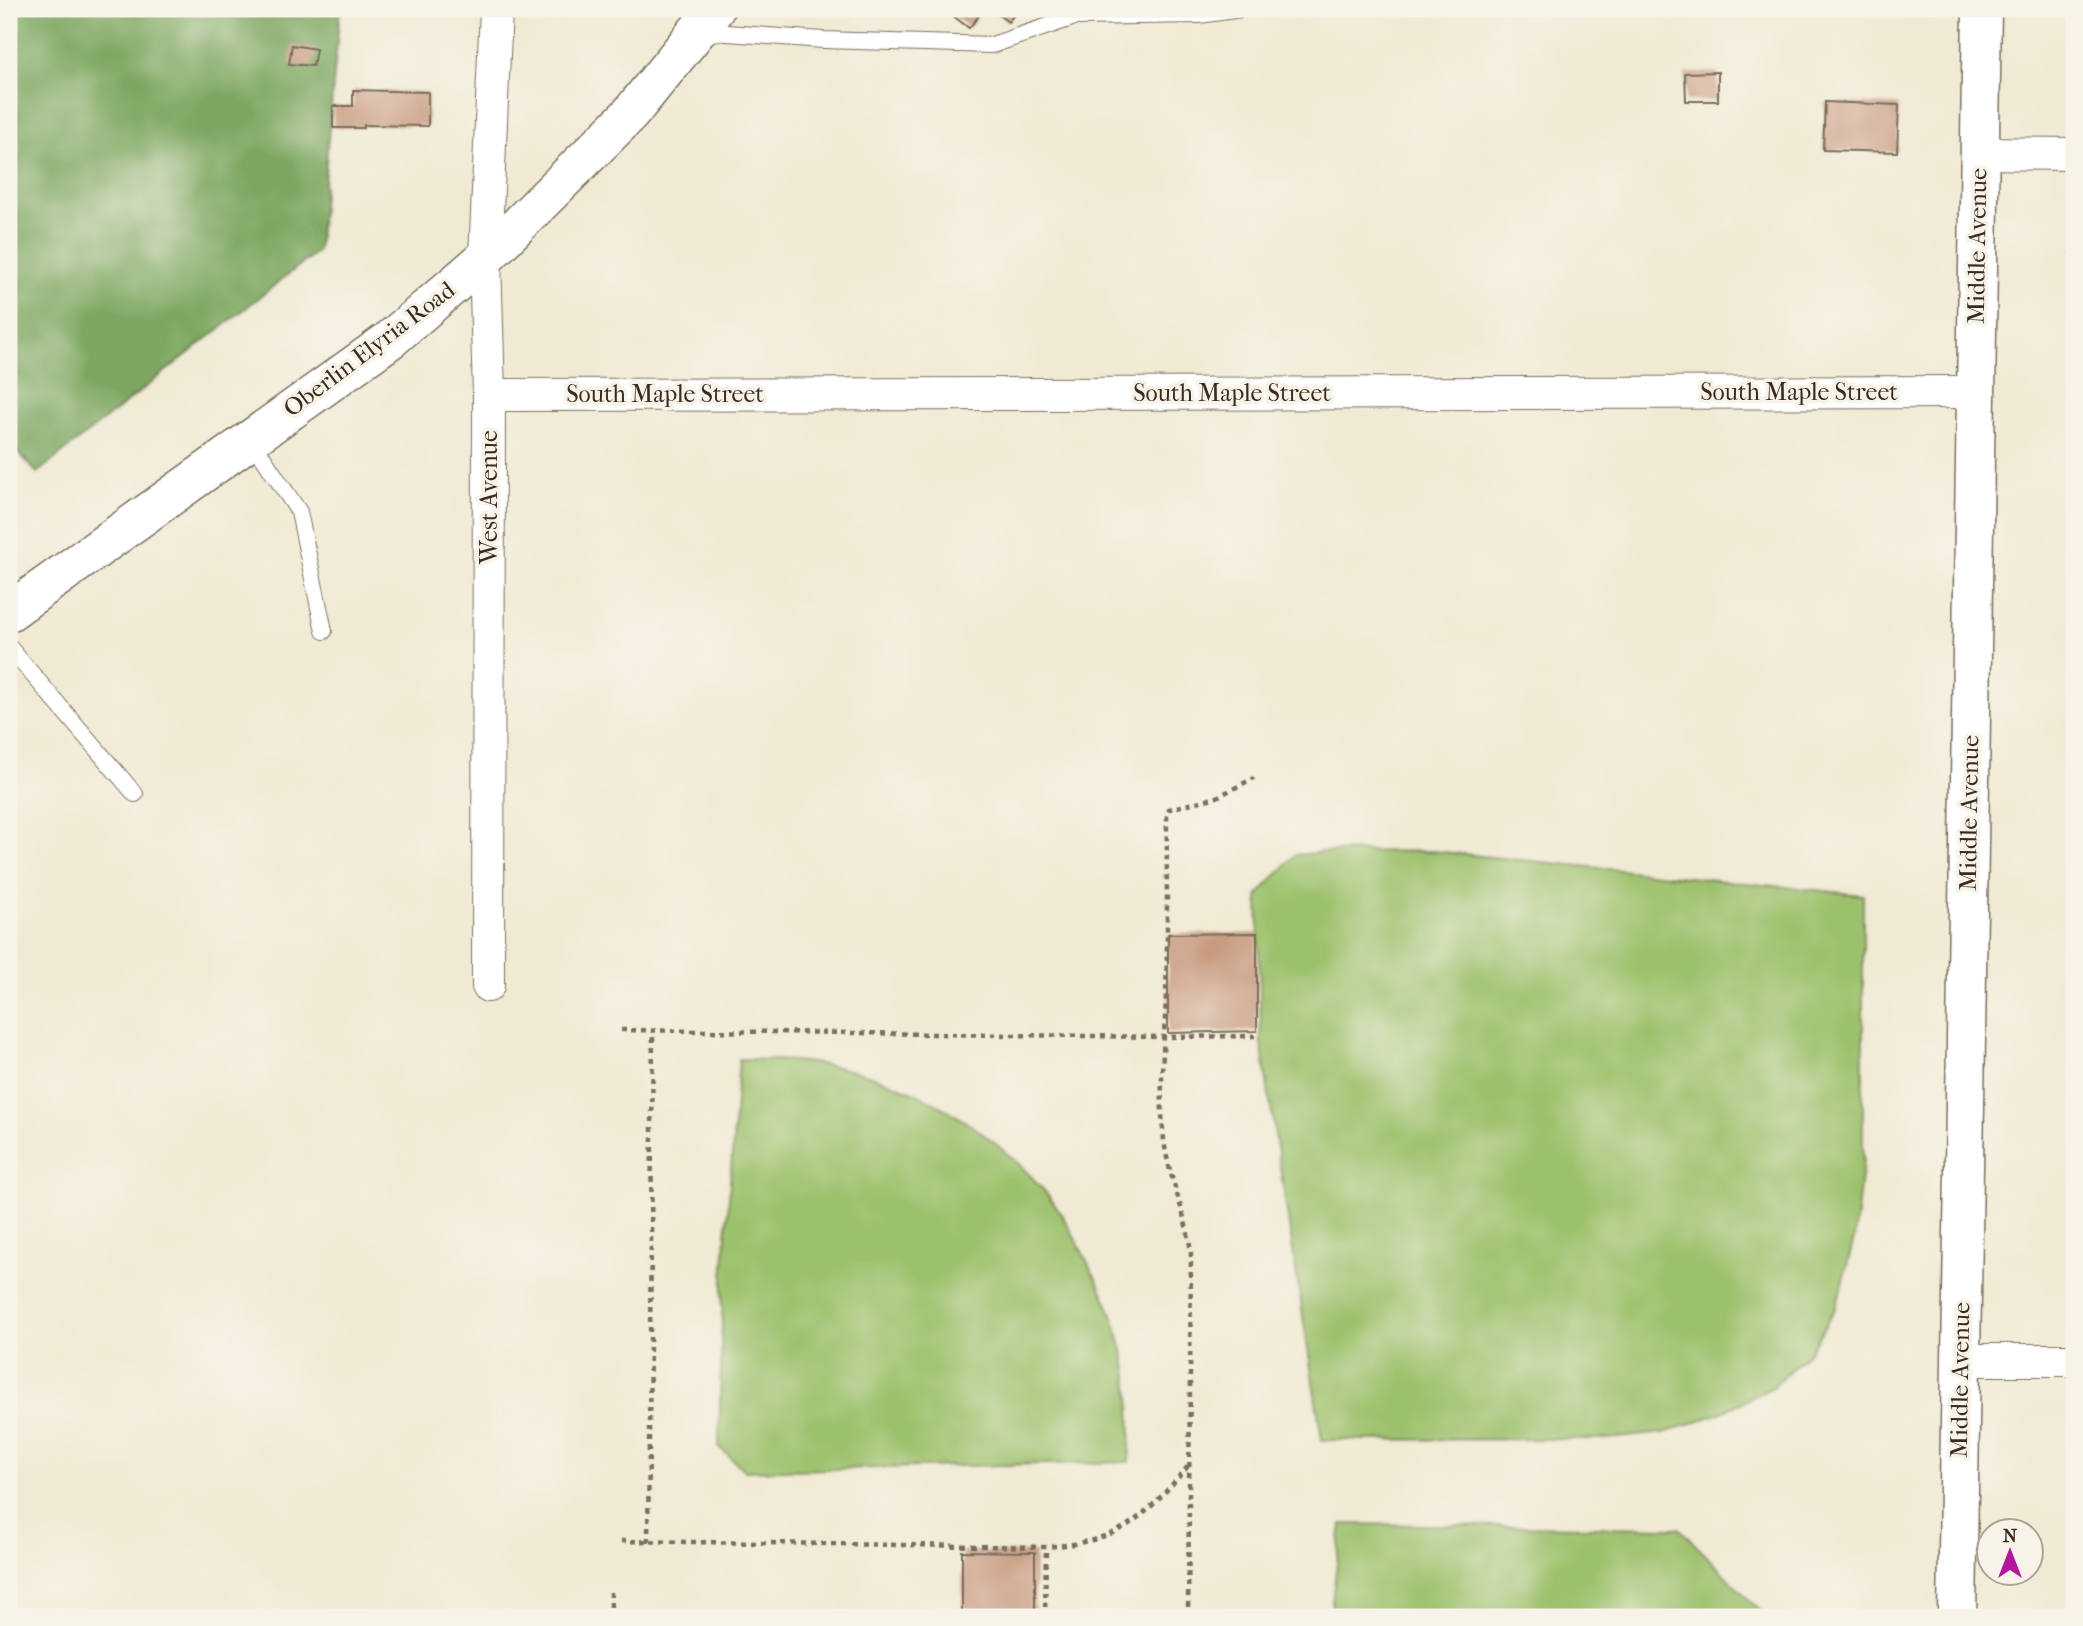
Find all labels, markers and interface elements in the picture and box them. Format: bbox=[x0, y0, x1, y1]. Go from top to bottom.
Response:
street label: Middle Avenue bbox=[1962, 168, 1992, 324]
street label: Oberlin Elyria Road bbox=[278, 275, 461, 422]
street label: South Maple Street bbox=[1700, 378, 1898, 406]
street label: South Maple Street bbox=[1133, 379, 1331, 407]
street label: South Maple Street bbox=[566, 380, 764, 408]
street label: West Avenue bbox=[475, 430, 503, 565]
street label: Middle Avenue bbox=[1954, 735, 1984, 891]
street label: Middle Avenue bbox=[1945, 1302, 1975, 1458]
north arrow bbox=[1974, 1518, 2044, 1588]
text: N bbox=[2003, 1525, 2018, 1547]

